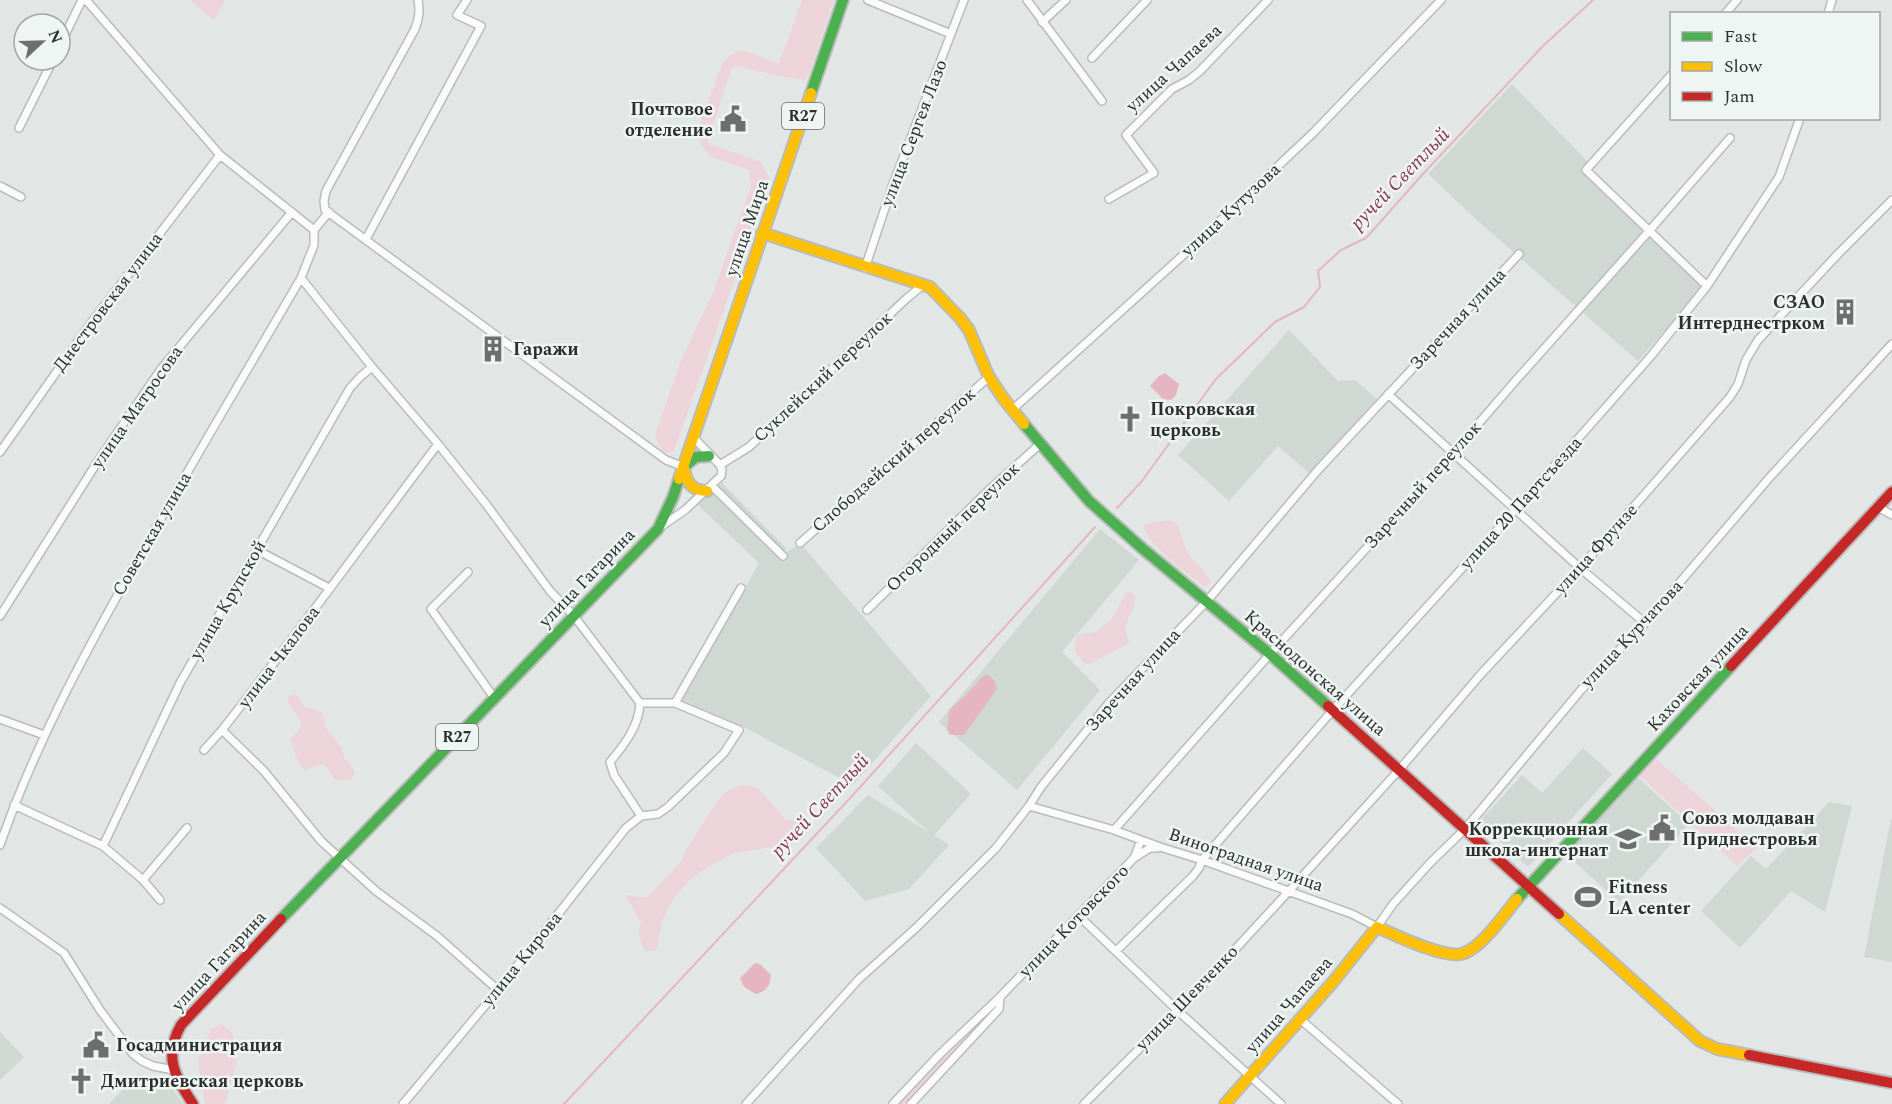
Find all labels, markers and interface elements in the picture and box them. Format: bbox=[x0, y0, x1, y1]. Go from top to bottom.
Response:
north arrow bbox=[12, 12, 72, 72]
legend bbox=[1670, 12, 1880, 120]
street label: улица Чапаева bbox=[1119, 17, 1228, 119]
text: Fast bbox=[1724, 23, 1757, 50]
text: N bbox=[41, 26, 69, 47]
text: Slow bbox=[1724, 53, 1763, 80]
street label: улица Сергея Лазо bbox=[873, 56, 954, 211]
text: Jam bbox=[1724, 83, 1755, 110]
place label: Почтовое отделение bbox=[625, 96, 713, 144]
road number: R27 bbox=[782, 103, 824, 129]
public building icon: Почтовое отделение bbox=[718, 104, 748, 134]
water label: ручей Светлый bbox=[1342, 120, 1457, 238]
street label: улица Кутузова bbox=[1174, 156, 1287, 264]
street label: улица Мира bbox=[718, 176, 776, 281]
street label: Днестровская улица bbox=[46, 226, 170, 377]
street label: Заречная улица bbox=[1403, 262, 1513, 376]
place label: СЗАО Интерднестрком bbox=[1678, 289, 1825, 337]
building icon: СЗАО Интерднестрком bbox=[1830, 297, 1860, 327]
street label: Суклейский переулок bbox=[747, 305, 899, 449]
building icon: Гаражи bbox=[478, 334, 508, 364]
place label: Гаражи bbox=[513, 336, 579, 363]
street label: улица Матросова bbox=[84, 340, 190, 475]
street label: Слободзейский переулок bbox=[806, 381, 982, 539]
place label: Покровская церковь bbox=[1150, 396, 1256, 444]
church icon: Покровская церковь bbox=[1115, 404, 1145, 434]
street label: Заречный переулок bbox=[1358, 415, 1488, 555]
street label: улица 20 Партсъезда bbox=[1453, 430, 1589, 577]
street label: Огородный переулок bbox=[880, 456, 1026, 598]
street label: Советская улица bbox=[106, 467, 199, 601]
street label: улица Фрунзе bbox=[1547, 497, 1644, 601]
street label: улица Гагарина bbox=[532, 522, 642, 635]
street label: улица Крупской bbox=[182, 535, 273, 666]
street label: улица Курчатова bbox=[1574, 574, 1690, 695]
street label: улица Чкалова bbox=[231, 600, 327, 715]
street label: Краснодонская улица bbox=[1238, 603, 1392, 743]
street label: Каховская улица bbox=[1641, 618, 1755, 738]
street label: Заречная улица bbox=[1079, 622, 1187, 738]
road number: R27 bbox=[436, 724, 478, 750]
water label: ручей Светлый bbox=[763, 747, 877, 866]
place label: Союз молдаван Приднестровья bbox=[1682, 805, 1818, 853]
public building icon: Союз молдаван Приднестровья bbox=[1647, 813, 1677, 843]
place label: Коррекционная школа-интернат bbox=[1465, 816, 1608, 864]
street label: Виноградная улица bbox=[1165, 821, 1327, 899]
school or university icon: Коррекционная школа-интернат bbox=[1613, 824, 1643, 854]
street label: улица Котовского bbox=[1012, 858, 1135, 985]
place label: Fitness LA center bbox=[1608, 874, 1690, 922]
sports icon: Fitness LA center bbox=[1573, 882, 1603, 912]
street label: улица Гагарина bbox=[164, 904, 273, 1018]
street label: улица Кирова bbox=[475, 906, 569, 1013]
street label: улица Шевченко bbox=[1129, 939, 1245, 1058]
street label: улица Чапаева bbox=[1238, 950, 1339, 1060]
public building icon: Госадминистрация bbox=[81, 1030, 111, 1060]
place label: Госадминистрация bbox=[116, 1032, 283, 1059]
church icon: Дмитриевская церковь bbox=[66, 1066, 96, 1096]
place label: Дмитриевская церковь bbox=[101, 1068, 304, 1095]

